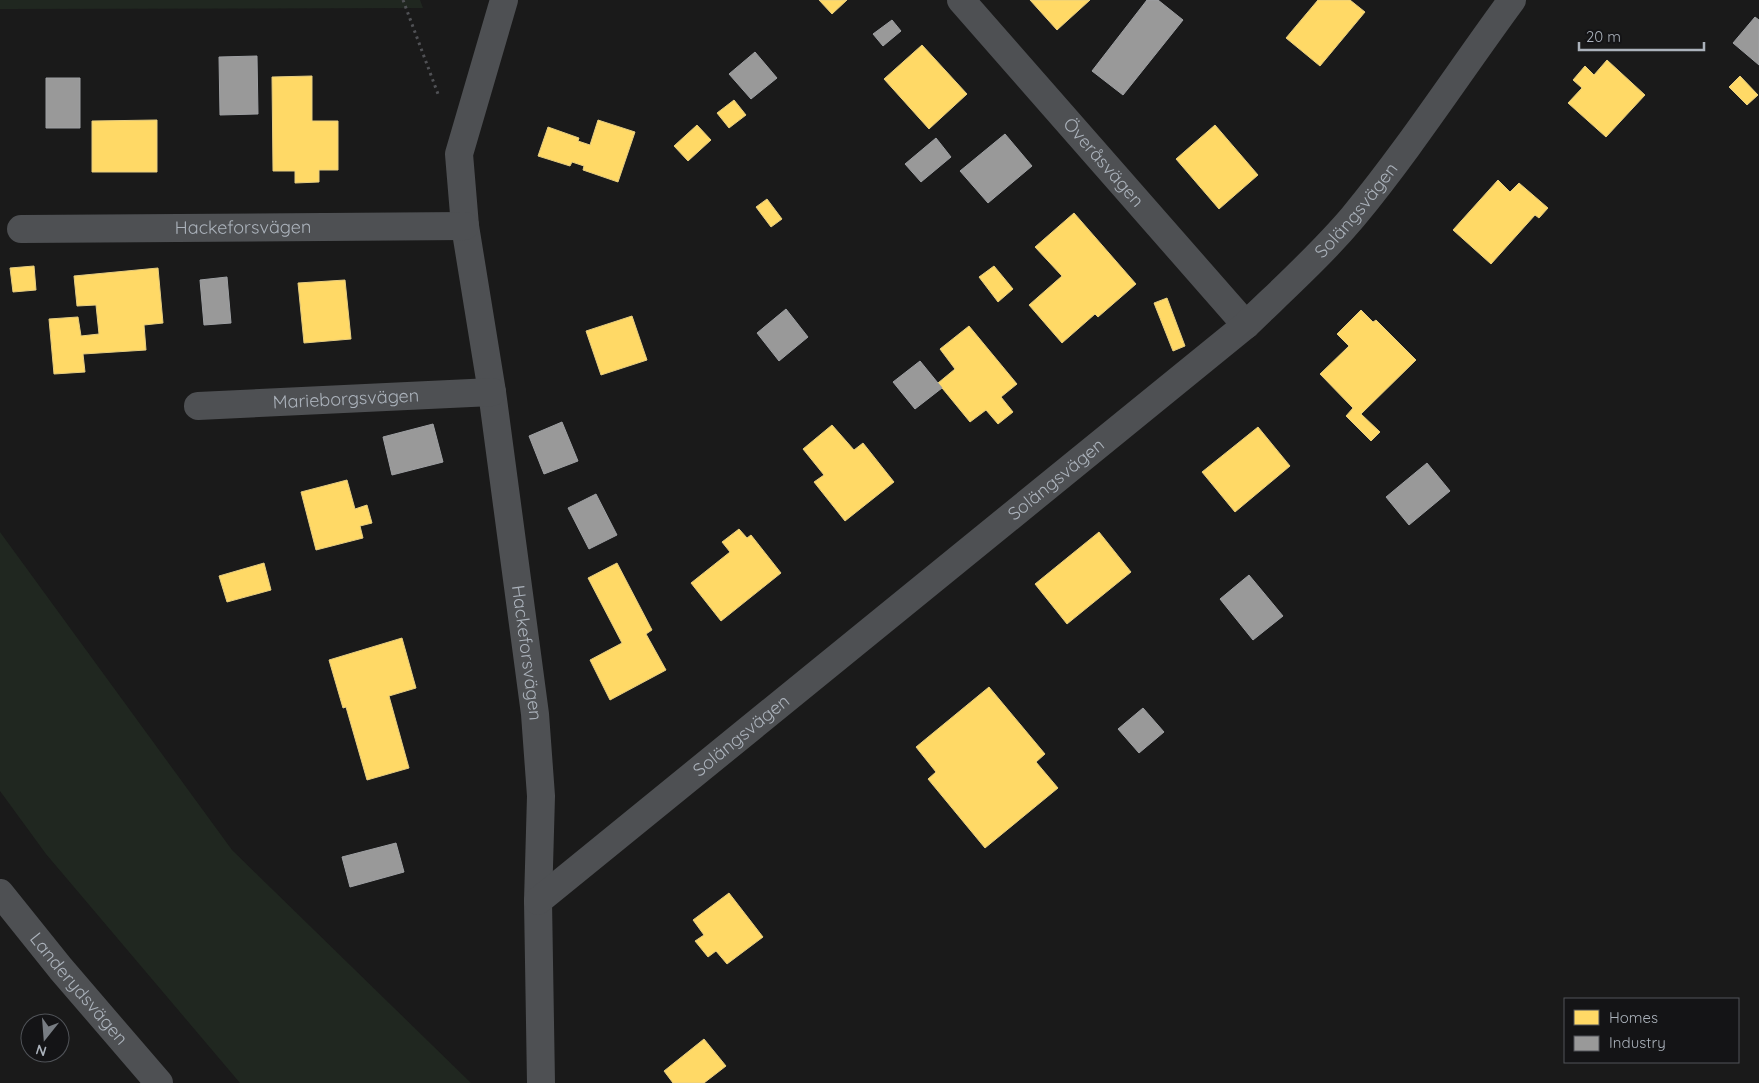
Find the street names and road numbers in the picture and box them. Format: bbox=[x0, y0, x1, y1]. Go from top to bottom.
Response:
street label: Överåsvägen bbox=[1058, 113, 1149, 212]
street label: Solängsvägen bbox=[1309, 158, 1403, 263]
street label: Hackeforsvägen bbox=[175, 215, 311, 239]
street label: Marieborgsvägen bbox=[272, 383, 420, 413]
street label: Solängsvägen bbox=[1003, 433, 1109, 525]
street label: Hackeforsvägen bbox=[507, 584, 547, 721]
street label: Solängsvägen bbox=[688, 689, 794, 781]
street label: Landerydsvägen bbox=[25, 927, 133, 1050]

